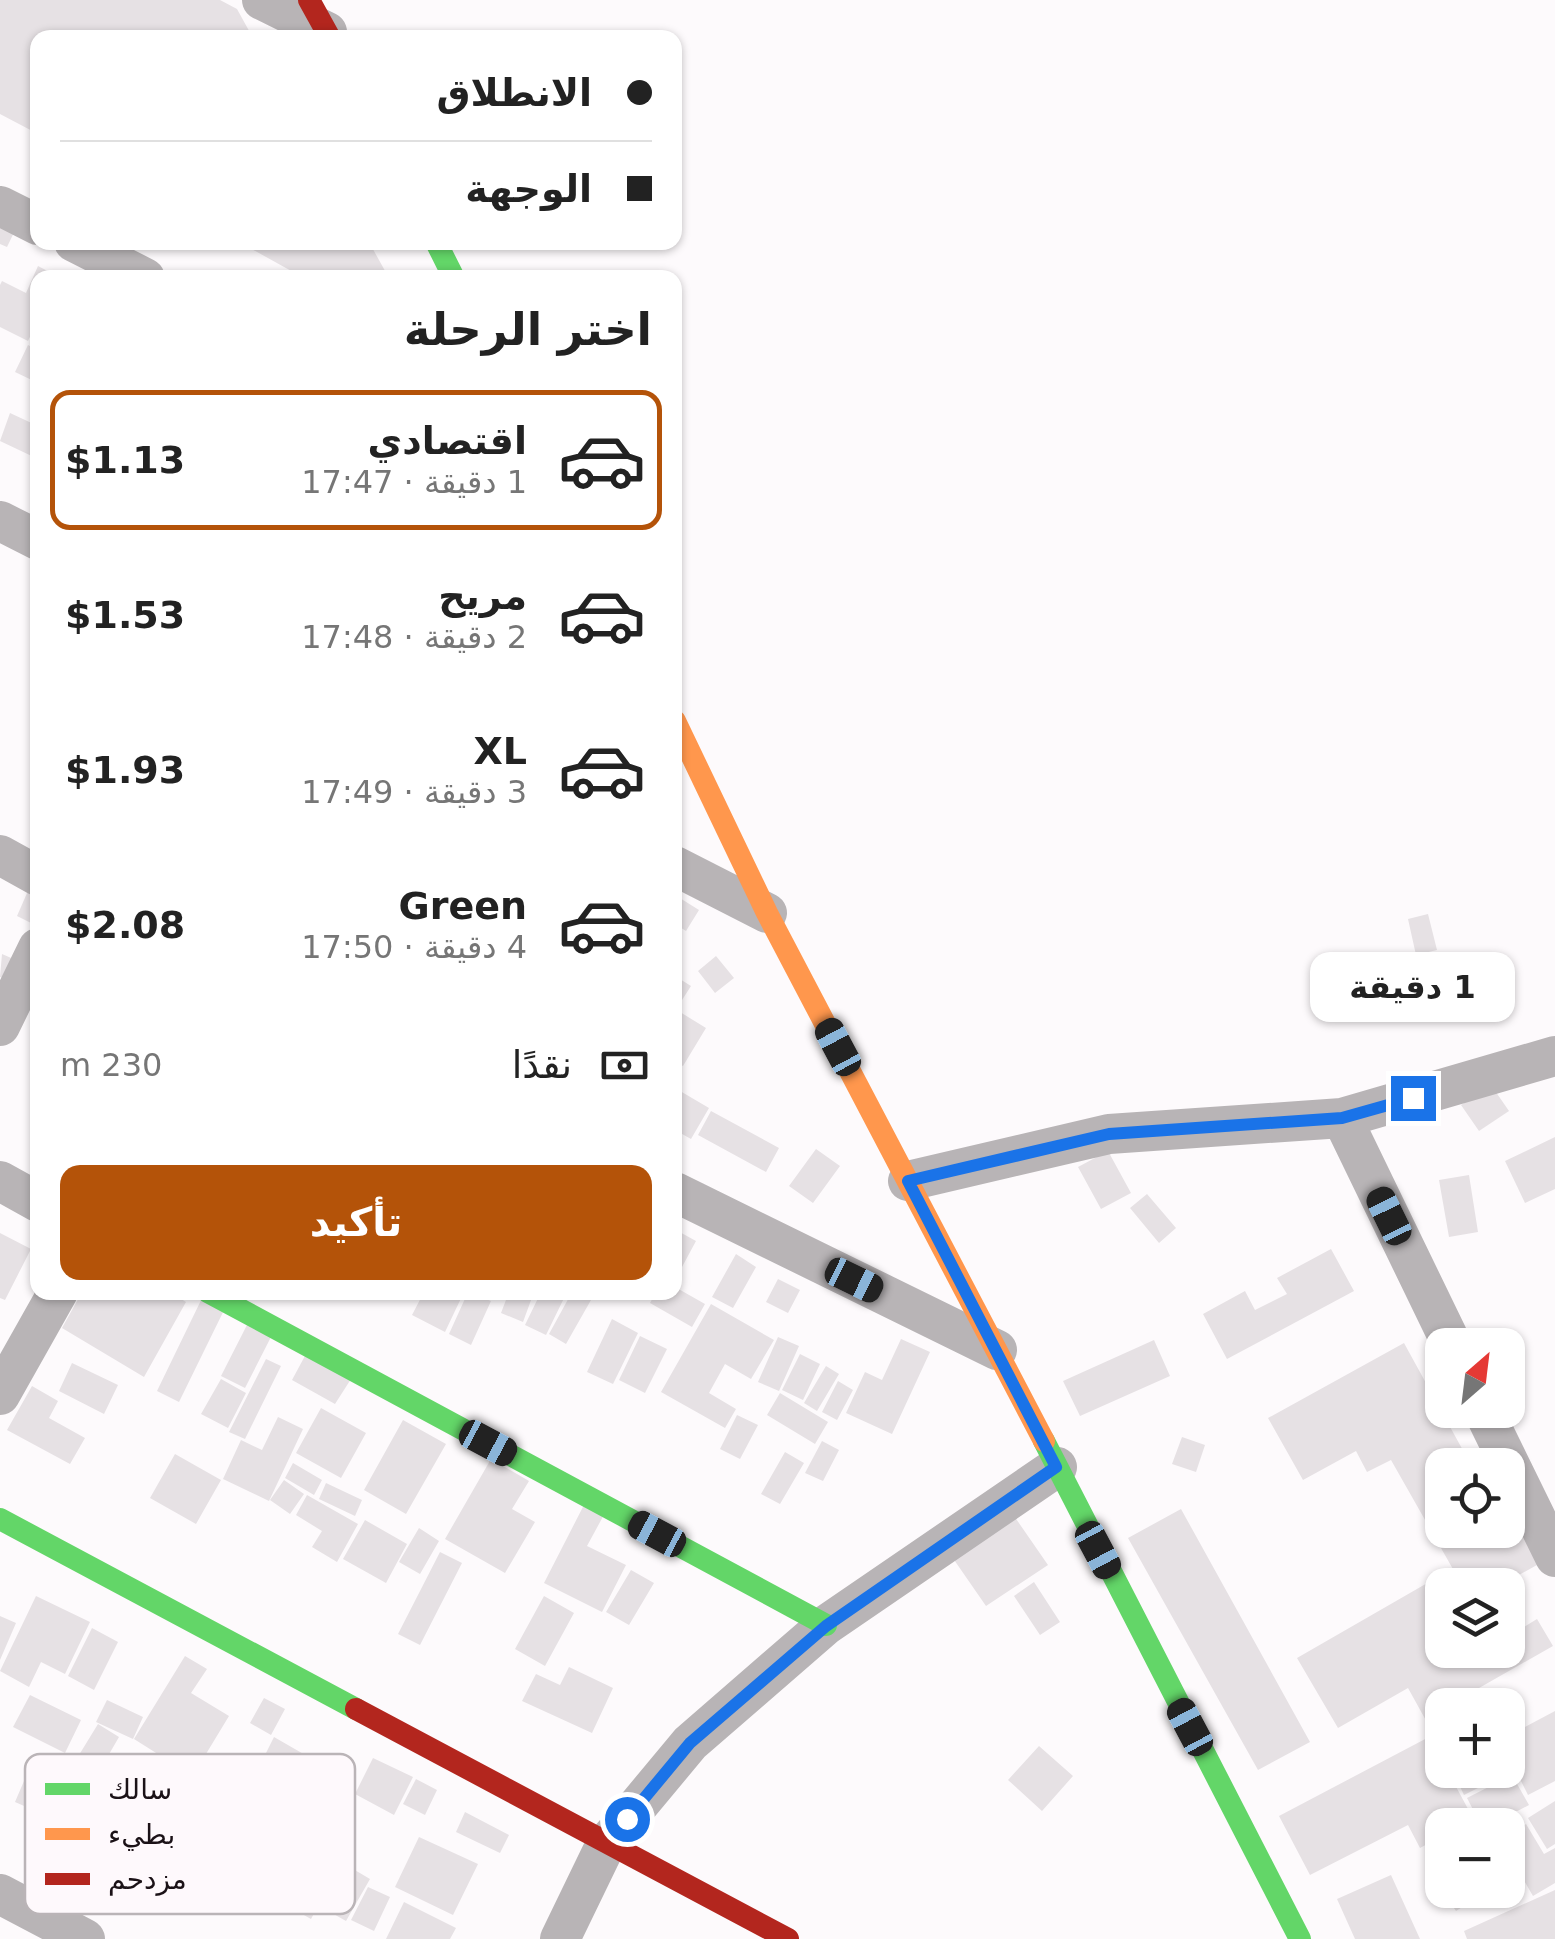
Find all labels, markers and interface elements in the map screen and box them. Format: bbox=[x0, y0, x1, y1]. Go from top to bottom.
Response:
text: الانطلاق bbox=[437, 71, 592, 115]
text: الوجهة bbox=[465, 167, 592, 211]
text: اختر الرحلة bbox=[404, 303, 652, 356]
icon: car bbox=[557, 415, 647, 505]
text: اقتصادي bbox=[368, 419, 527, 463]
text: $1.13 bbox=[65, 438, 185, 482]
text: 1 دقيقة · 17:47 bbox=[301, 463, 527, 501]
icon: car bbox=[557, 570, 647, 660]
text: مريح bbox=[438, 574, 527, 618]
text: $1.53 bbox=[65, 593, 185, 637]
text: 2 دقيقة · 17:48 bbox=[301, 618, 527, 656]
icon: car bbox=[557, 725, 647, 815]
text: XL bbox=[473, 729, 527, 773]
text: $1.93 bbox=[65, 748, 185, 792]
text: 3 دقيقة · 17:49 bbox=[301, 773, 527, 811]
icon: car bbox=[557, 880, 647, 970]
text: Green bbox=[398, 884, 527, 928]
text: $2.08 bbox=[65, 903, 185, 947]
text: 4 دقيقة · 17:50 bbox=[301, 928, 527, 966]
callout: 1 دقيقة bbox=[1310, 953, 1516, 1023]
text: 1 دقيقة bbox=[1349, 968, 1476, 1006]
car bbox=[811, 1013, 865, 1081]
icon: cash bbox=[597, 1038, 652, 1093]
text: نقدًا bbox=[512, 1043, 572, 1087]
text: 230 m bbox=[60, 1046, 162, 1084]
route end bbox=[1391, 1076, 1436, 1121]
button: تأكيد bbox=[60, 1165, 652, 1280]
car bbox=[1362, 1182, 1416, 1250]
car bbox=[820, 1253, 888, 1307]
north arrow bbox=[1425, 1328, 1525, 1428]
map controls bbox=[1425, 1328, 1525, 1908]
car bbox=[454, 1416, 522, 1470]
button: locate bbox=[1425, 1448, 1525, 1548]
car bbox=[623, 1507, 691, 1561]
car bbox=[1071, 1516, 1125, 1584]
button: layers bbox=[1425, 1568, 1525, 1668]
button: + bbox=[1425, 1688, 1525, 1788]
car bbox=[1163, 1693, 1217, 1761]
legend bbox=[25, 1754, 355, 1914]
text: سالك bbox=[108, 1773, 172, 1806]
route start bbox=[605, 1797, 650, 1842]
button: − bbox=[1425, 1808, 1525, 1908]
text: بطيء bbox=[108, 1818, 175, 1851]
text: مزدحم bbox=[108, 1863, 187, 1896]

